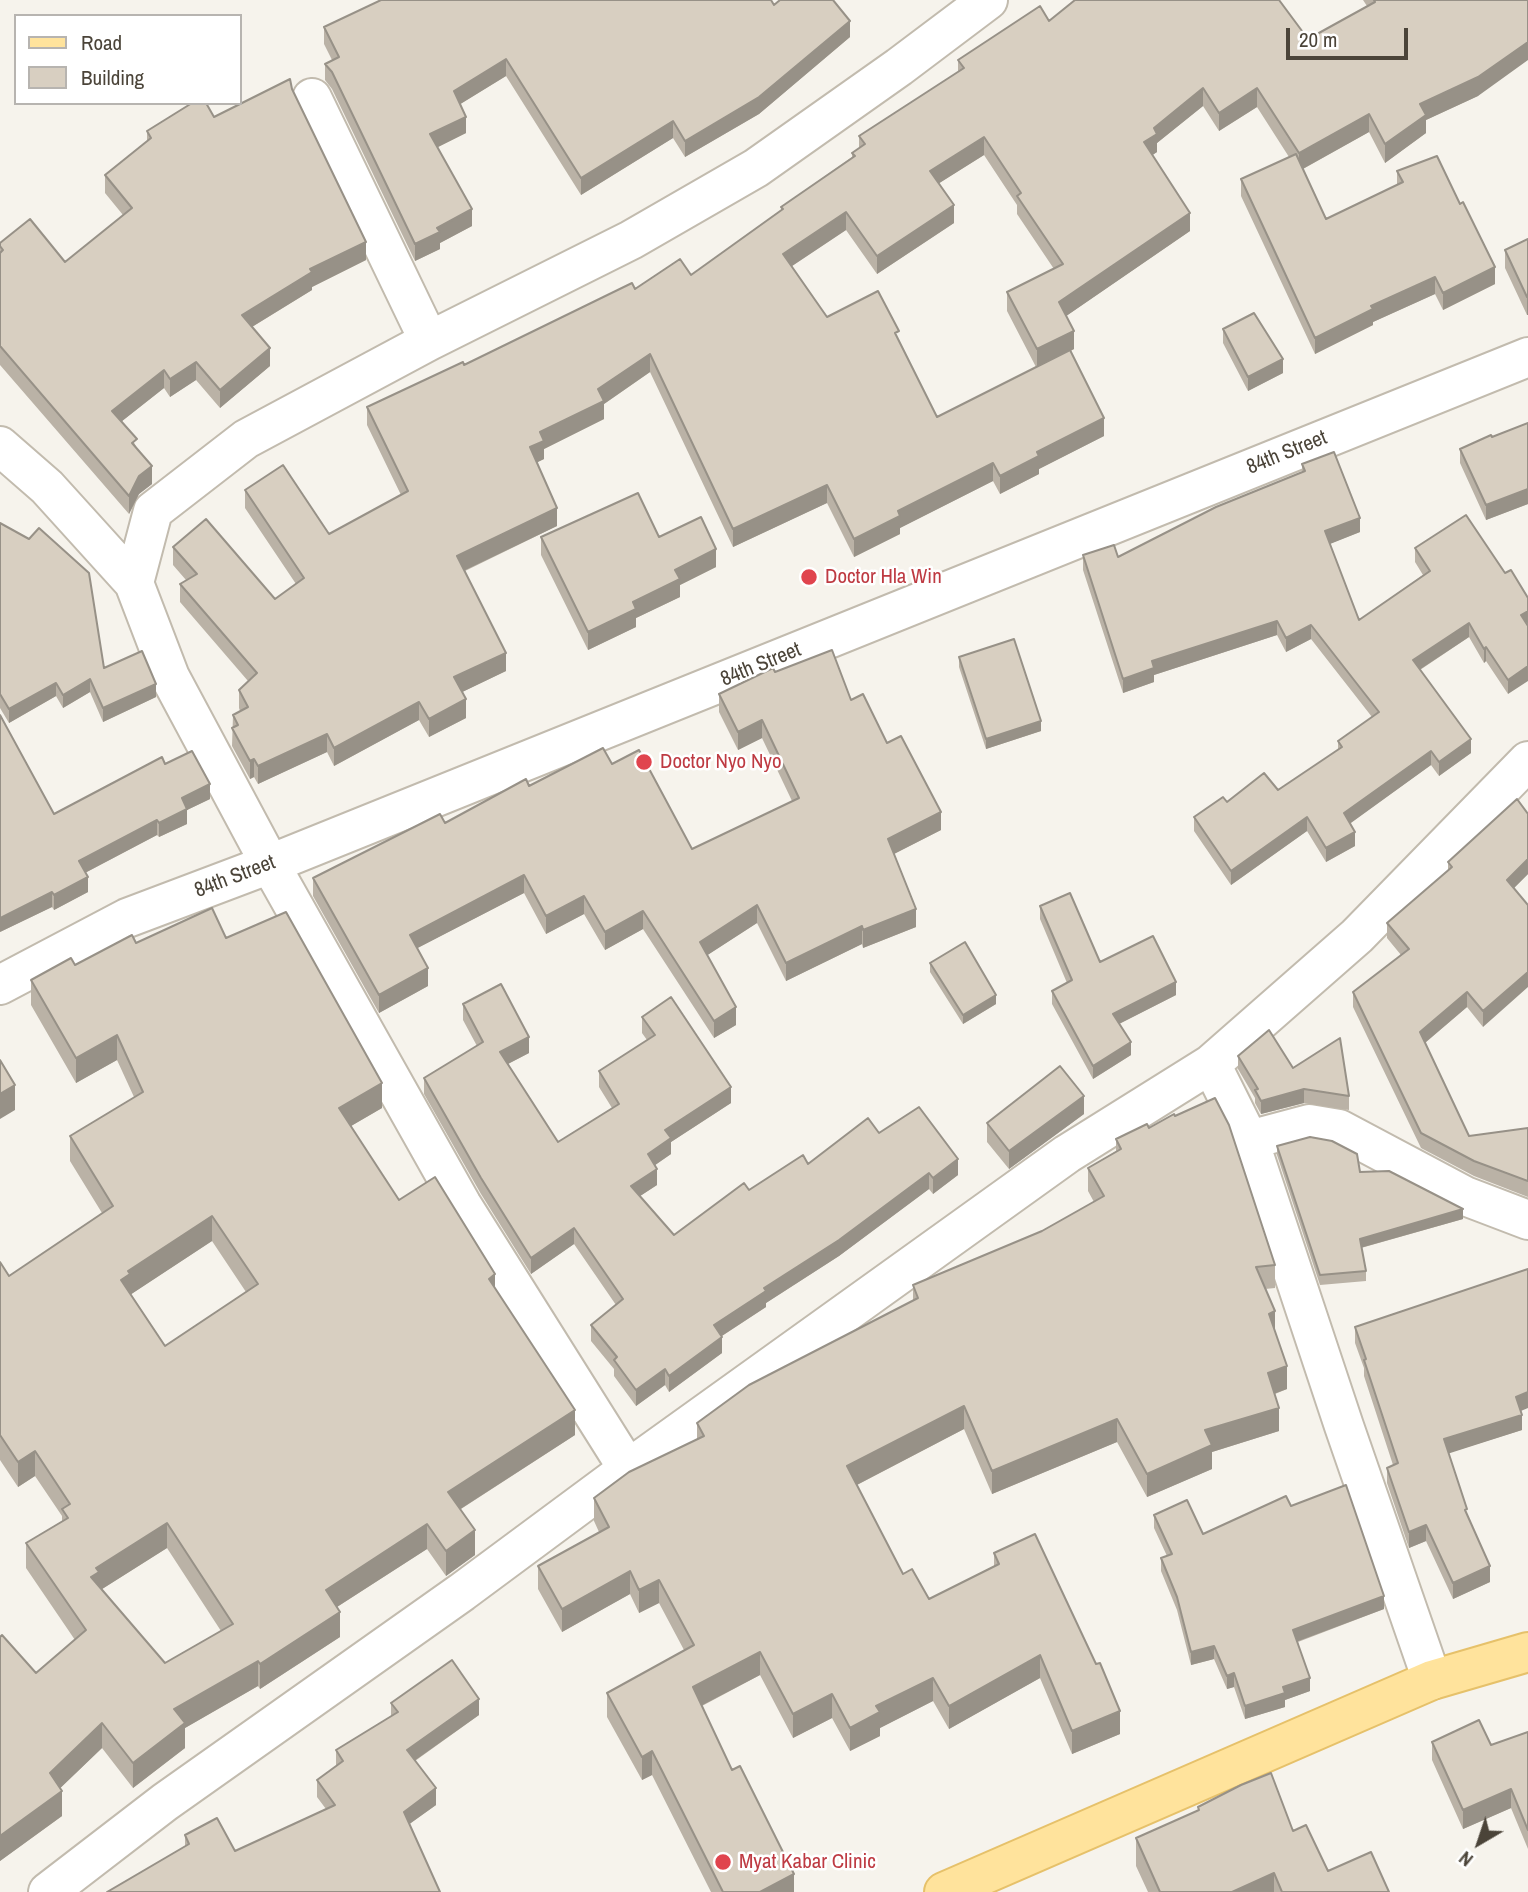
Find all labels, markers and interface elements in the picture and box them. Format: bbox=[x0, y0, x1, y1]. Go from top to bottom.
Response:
legend bbox=[14, 14, 242, 105]
scale bar bbox=[1290, 14, 1412, 58]
text: 20 m bbox=[1299, 25, 1337, 54]
text: Road bbox=[81, 28, 122, 57]
text: Building bbox=[81, 63, 144, 92]
street label: 84th Street bbox=[1243, 426, 1331, 480]
place label: Doctor Hla Win bbox=[825, 564, 942, 590]
marker: Doctor Hla Win bbox=[799, 567, 819, 587]
street label: 84th Street bbox=[717, 638, 805, 692]
place label: Doctor Nyo Nyo bbox=[660, 749, 782, 775]
marker: Doctor Nyo Nyo bbox=[634, 752, 654, 772]
street label: 84th Street bbox=[191, 850, 279, 904]
north arrow bbox=[1444, 1808, 1514, 1878]
text: N bbox=[1453, 1846, 1478, 1873]
place label: Myat Kabar Clinic bbox=[739, 1849, 876, 1875]
marker: Myat Kabar Clinic bbox=[713, 1852, 733, 1872]

